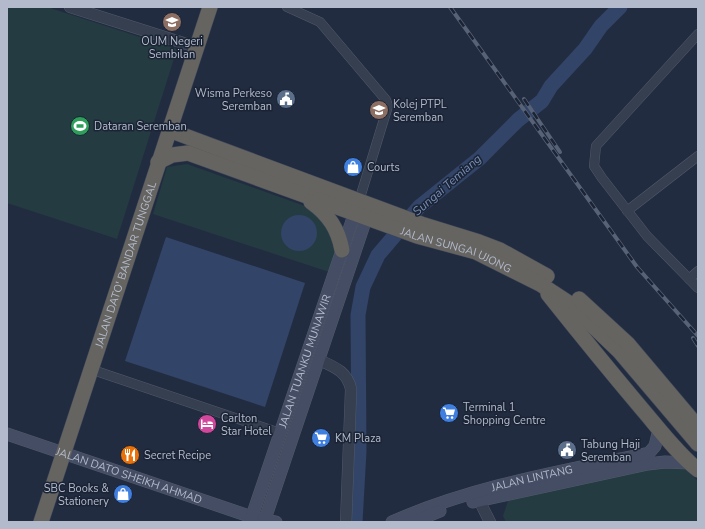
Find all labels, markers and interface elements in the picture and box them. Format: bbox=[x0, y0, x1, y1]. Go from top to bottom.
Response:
school or university icon: OUM Negeri Sembilan bbox=[161, 11, 183, 33]
place label: OUM Negeri Sembilan bbox=[141, 34, 203, 62]
place label: Wisma Perkeso Seremban bbox=[195, 86, 272, 114]
public building icon: Wisma Perkeso Seremban bbox=[275, 88, 297, 110]
place label: Kolej PTPL Seremban bbox=[393, 97, 447, 125]
school or university icon: Kolej PTPL Seremban bbox=[368, 99, 390, 121]
sports icon: Dataran Seremban bbox=[69, 115, 91, 137]
place label: Dataran Seremban bbox=[94, 119, 187, 134]
water label: Sungai Temiang bbox=[409, 151, 485, 219]
shop icon: Courts bbox=[342, 156, 364, 178]
place label: Courts bbox=[367, 160, 400, 175]
street label: JALAN DATO' BANDAR TUNGGAL bbox=[91, 179, 160, 350]
street label: JALAN SUNGAI UJONG bbox=[398, 223, 514, 276]
street label: JALAN TUANKU MUNAWIR bbox=[275, 292, 334, 431]
place label: Terminal 1 Shopping Centre bbox=[463, 400, 546, 428]
supermarket icon: Terminal 1 Shopping Centre bbox=[438, 402, 460, 424]
place label: Carlton Star Hotel bbox=[221, 411, 272, 439]
hotel icon: Carlton Star Hotel bbox=[196, 413, 218, 435]
supermarket icon: KM Plaza bbox=[310, 427, 332, 449]
place label: KM Plaza bbox=[335, 431, 381, 446]
place label: Tabung Haji Seremban bbox=[581, 437, 640, 465]
public building icon: Tabung Haji Seremban bbox=[556, 439, 578, 461]
street label: JALAN DATO SHEIKH AHMAD bbox=[53, 443, 204, 507]
restaurant icon: Secret Recipe bbox=[119, 444, 141, 466]
place label: Secret Recipe bbox=[144, 448, 211, 463]
street label: JALAN LINTANG bbox=[489, 461, 574, 495]
place label: SBC Books & Stationery bbox=[44, 481, 109, 509]
shop icon: SBC Books & Stationery bbox=[112, 483, 134, 505]

